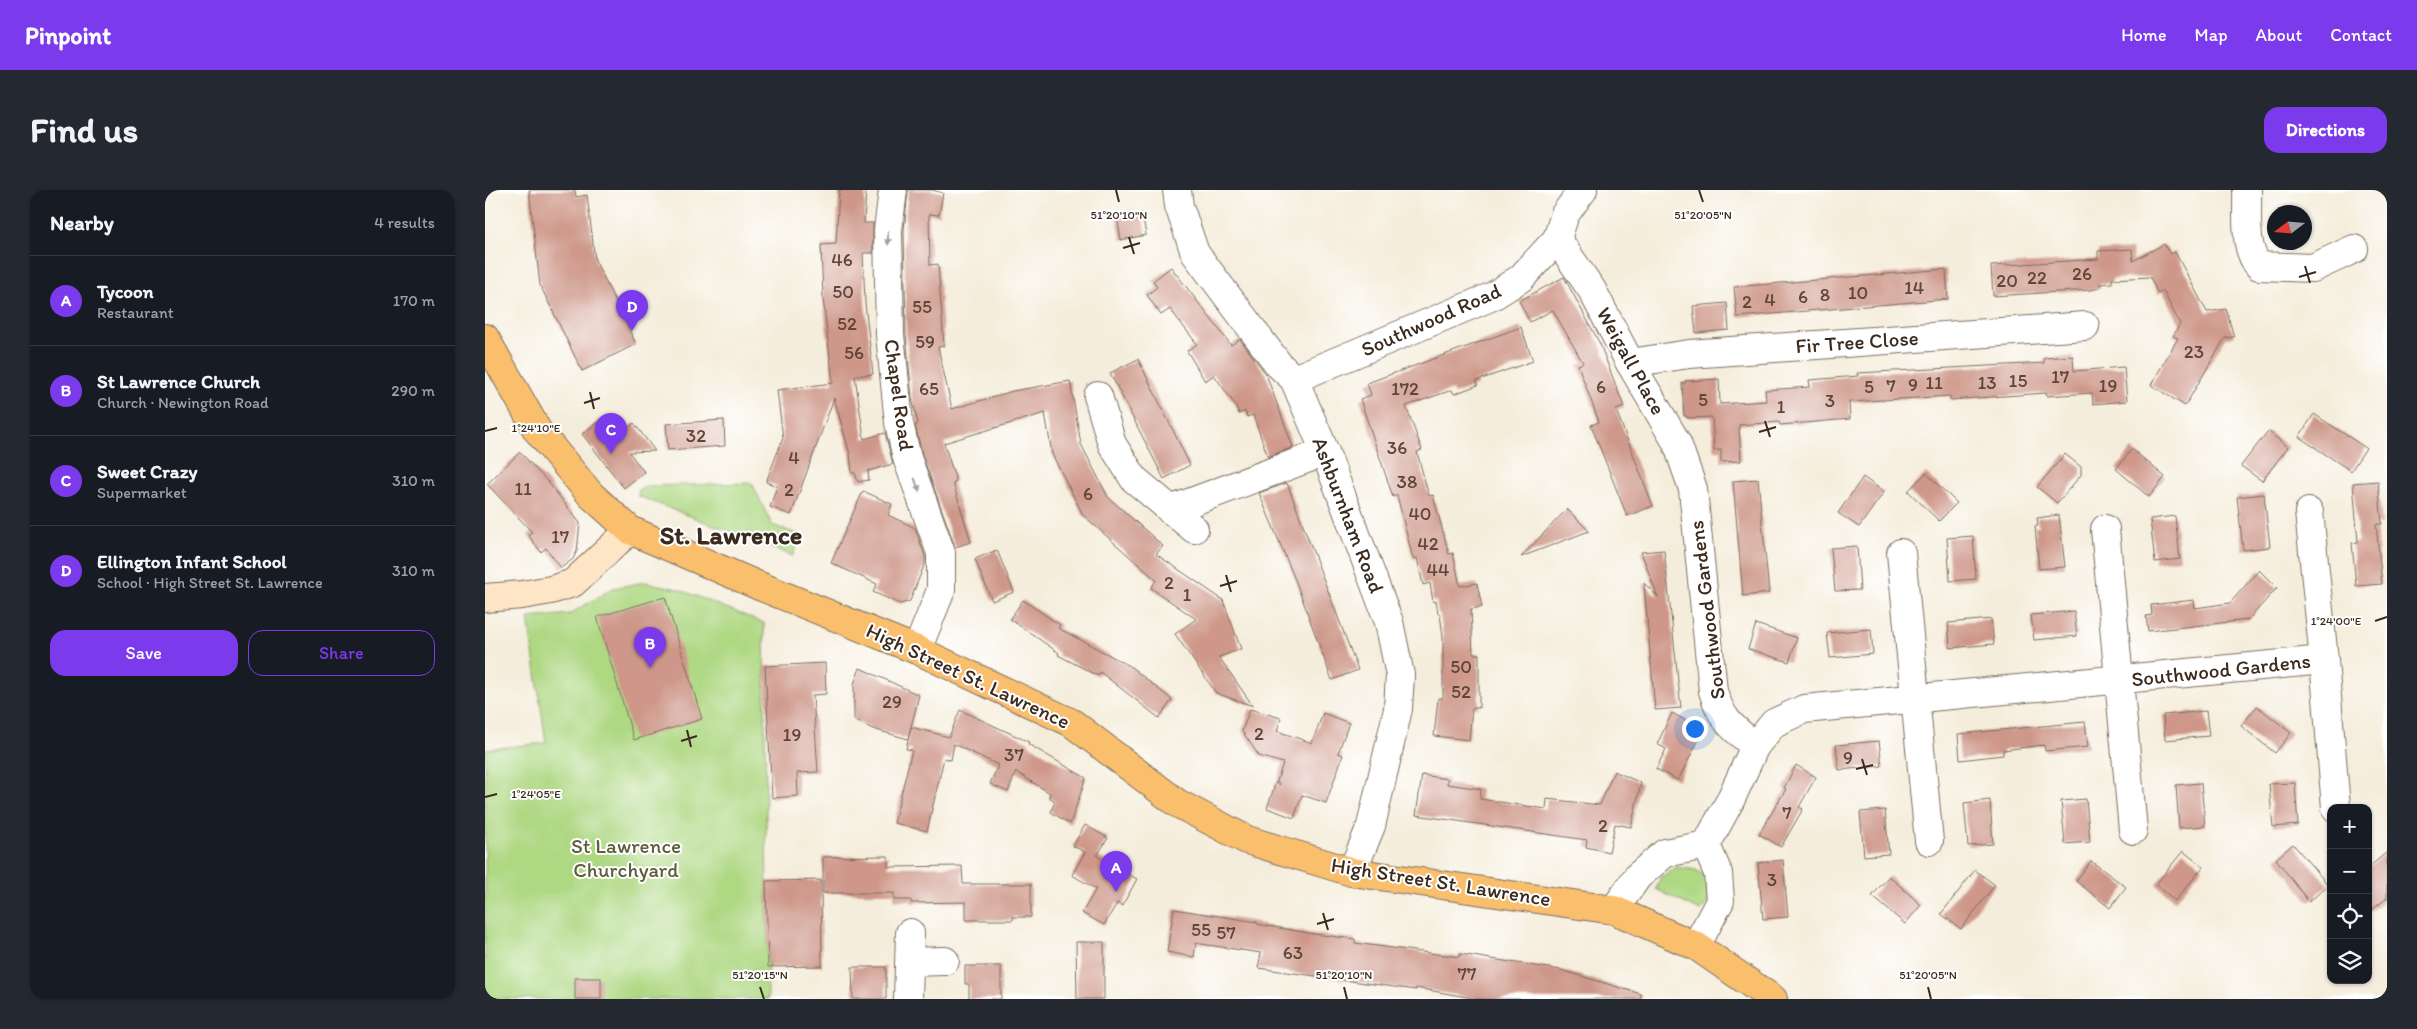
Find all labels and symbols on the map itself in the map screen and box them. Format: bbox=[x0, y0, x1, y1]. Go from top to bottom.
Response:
north arrow bbox=[2267, 205, 2312, 250]
text: 51°20'10"N bbox=[1091, 208, 1147, 222]
text: 51°20'05"N bbox=[1674, 208, 1732, 222]
one-way arrow bbox=[884, 231, 892, 247]
house number: 46 bbox=[831, 248, 853, 271]
house number: 26 bbox=[2072, 262, 2092, 285]
house number: 22 bbox=[2027, 266, 2047, 289]
house number: 20 bbox=[1996, 269, 2018, 292]
house number: 14 bbox=[1904, 276, 1924, 299]
street label: Southwood Road bbox=[1357, 278, 1504, 362]
house number: 50 bbox=[832, 280, 854, 303]
house number: 10 bbox=[1848, 281, 1868, 304]
house number: 8 bbox=[1820, 283, 1830, 306]
house number: 6 bbox=[1798, 285, 1808, 308]
house number: 4 bbox=[1764, 288, 1776, 311]
pin: D bbox=[616, 290, 648, 331]
house number: 2 bbox=[1742, 290, 1752, 313]
house number: 55 bbox=[912, 295, 932, 318]
street label: Weigall Place bbox=[1592, 303, 1671, 419]
house number: 52 bbox=[837, 312, 857, 335]
street label: Fir Tree Close bbox=[1795, 325, 1919, 358]
house number: 59 bbox=[915, 330, 935, 353]
street label: Chapel Road bbox=[879, 337, 920, 453]
house number: 23 bbox=[2184, 340, 2204, 363]
house number: 56 bbox=[844, 341, 864, 364]
house number: 17 bbox=[2051, 365, 2069, 388]
house number: 15 bbox=[2009, 369, 2027, 392]
house number: 11 bbox=[1925, 371, 1943, 394]
house number: 13 bbox=[1977, 371, 1997, 394]
house number: 9 bbox=[1908, 373, 1918, 396]
house number: 7 bbox=[1886, 374, 1896, 397]
house number: 19 bbox=[2099, 374, 2117, 397]
house number: 6 bbox=[1596, 375, 1606, 398]
house number: 5 bbox=[1864, 375, 1874, 398]
house number: 65 bbox=[919, 377, 939, 400]
house number: 172 bbox=[1391, 377, 1419, 400]
house number: 5 bbox=[1698, 388, 1708, 411]
house number: 3 bbox=[1825, 389, 1835, 412]
house number: 1 bbox=[1777, 395, 1786, 418]
pin: C bbox=[595, 413, 627, 454]
text: 1°24'10"E bbox=[512, 421, 561, 435]
house number: 32 bbox=[686, 424, 706, 447]
street label: Ashburnham Road bbox=[1307, 433, 1390, 596]
house number: 36 bbox=[1387, 436, 1407, 459]
house number: 4 bbox=[788, 446, 800, 469]
house number: 38 bbox=[1397, 470, 1417, 493]
house number: 11 bbox=[514, 477, 532, 500]
house number: 2 bbox=[784, 478, 794, 501]
one-way arrow bbox=[913, 478, 921, 493]
house number: 6 bbox=[1083, 482, 1093, 505]
house number: 40 bbox=[1408, 502, 1432, 525]
district label: St. Lawrence bbox=[660, 519, 802, 551]
street label: Southwood Gardens bbox=[1683, 519, 1730, 701]
house number: 17 bbox=[551, 525, 569, 548]
house number: 42 bbox=[1417, 532, 1439, 555]
house number: 44 bbox=[1427, 558, 1449, 581]
house number: 2 bbox=[1164, 571, 1174, 594]
house number: 1 bbox=[1183, 583, 1192, 606]
text: 1°24'00"E bbox=[2311, 614, 2362, 628]
street label: High Street St. Lawrence bbox=[862, 617, 1074, 734]
pin: B bbox=[634, 627, 666, 668]
street label: Southwood Gardens bbox=[2130, 648, 2312, 691]
house number: 50 bbox=[1450, 655, 1472, 678]
house number: 52 bbox=[1451, 680, 1471, 703]
house number: 29 bbox=[882, 690, 902, 713]
your location bbox=[1682, 716, 1708, 742]
house number: 2 bbox=[1254, 722, 1264, 745]
house number: 19 bbox=[783, 723, 801, 746]
house number: 37 bbox=[1004, 743, 1024, 766]
house number: 9 bbox=[1843, 746, 1853, 769]
text: 1°24'05"E bbox=[511, 787, 561, 801]
house number: 7 bbox=[1782, 801, 1792, 824]
house number: 2 bbox=[1598, 814, 1608, 837]
park label: St Lawrence Churchyard bbox=[571, 833, 681, 882]
pin: A bbox=[1100, 851, 1132, 892]
street label: High Street St. Lawrence bbox=[1330, 852, 1553, 911]
house number: 3 bbox=[1767, 868, 1777, 891]
house number: 55 bbox=[1191, 918, 1211, 941]
house number: 57 bbox=[1216, 921, 1236, 944]
house number: 63 bbox=[1283, 941, 1303, 964]
house number: 77 bbox=[1458, 962, 1476, 985]
text: 51°20'15"N bbox=[732, 968, 788, 982]
text: 51°20'10"N bbox=[1316, 968, 1372, 982]
text: 51°20'05"N bbox=[1899, 968, 1957, 982]

